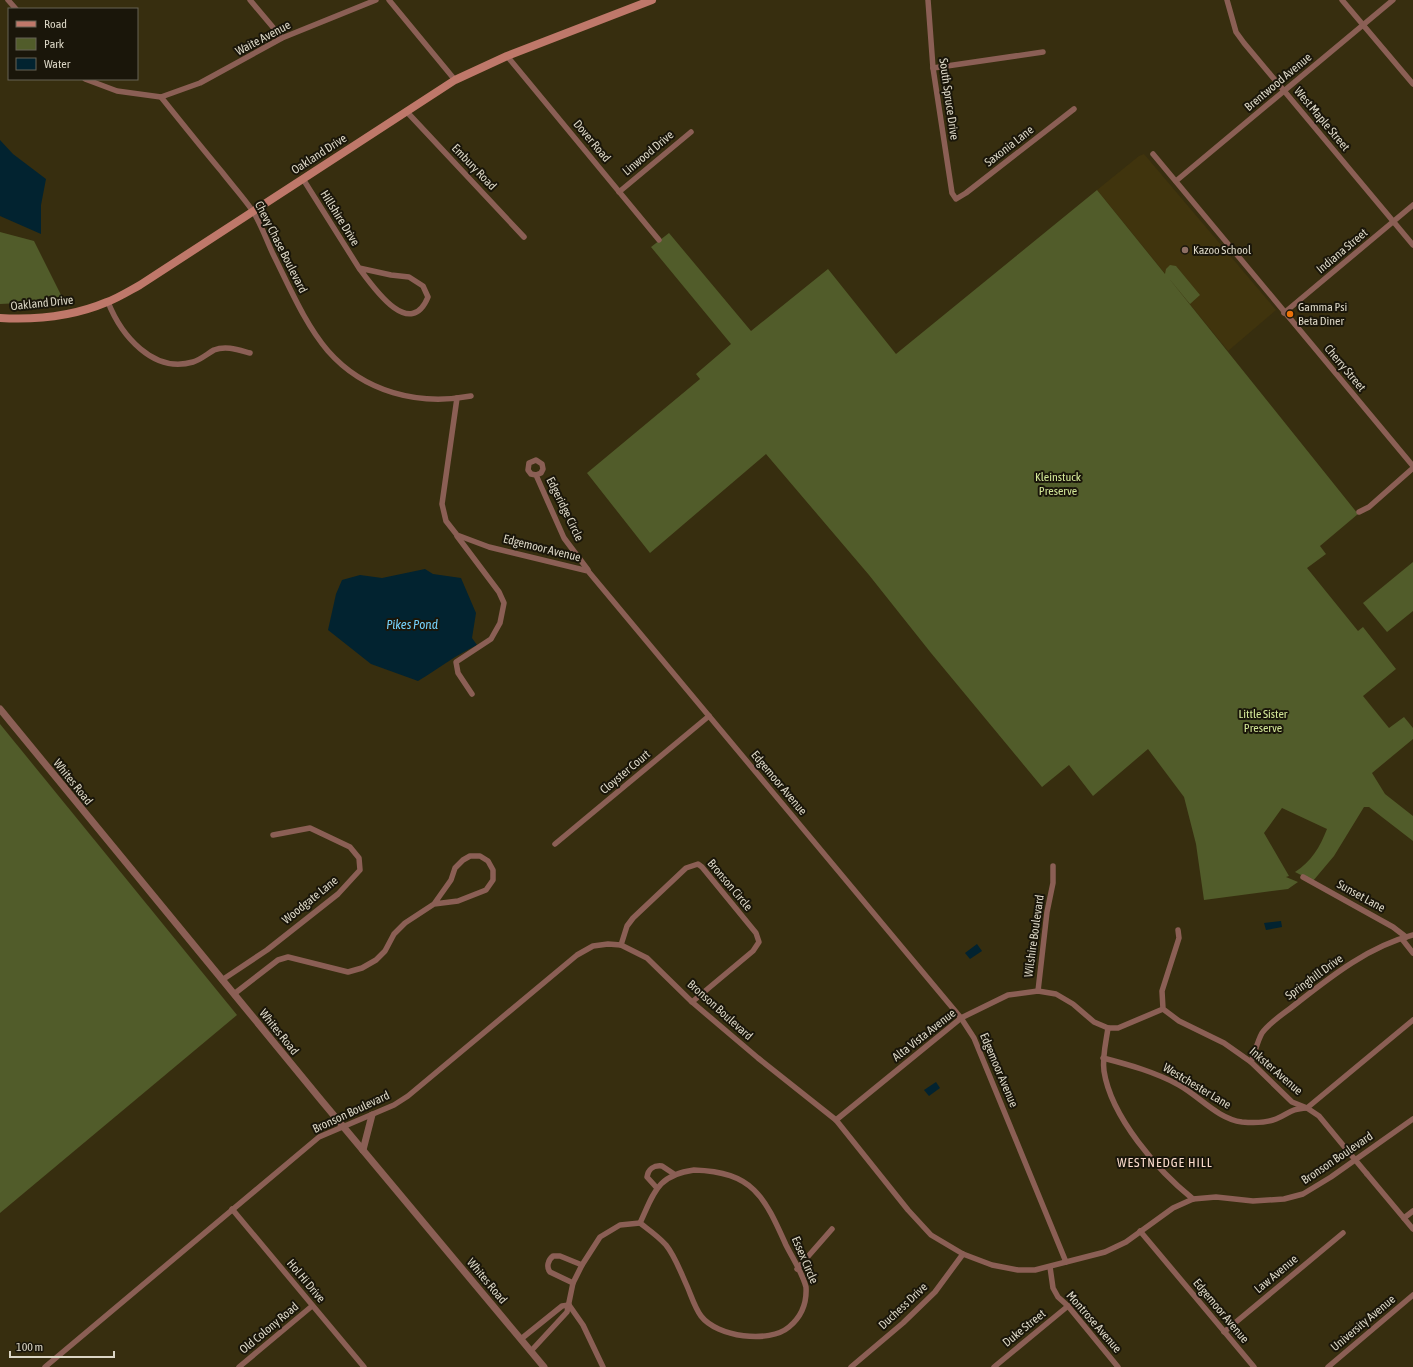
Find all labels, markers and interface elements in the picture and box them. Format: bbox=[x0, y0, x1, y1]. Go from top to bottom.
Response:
legend bbox=[8, 8, 138, 80]
text: Road bbox=[44, 17, 67, 31]
street label: Waite Avenue bbox=[233, 18, 293, 58]
text: Park bbox=[44, 37, 65, 51]
street label: Brentwood Avenue bbox=[1242, 50, 1314, 114]
text: Water bbox=[44, 57, 71, 71]
street label: South Spruce Drive bbox=[936, 57, 962, 141]
street label: West Maple Street bbox=[1291, 84, 1353, 154]
street label: Dover Road bbox=[570, 117, 614, 165]
street label: Saxonia Lane bbox=[982, 123, 1036, 169]
street label: Linwood Drive bbox=[620, 128, 676, 178]
street label: Oakland Drive bbox=[289, 131, 349, 177]
street label: Embury Road bbox=[449, 141, 499, 193]
street label: Hillshire Drive bbox=[317, 188, 363, 248]
street label: Chevy Chase Boulevard bbox=[252, 199, 310, 295]
street label: Indiana Street bbox=[1314, 225, 1371, 276]
place label: Kazoo School bbox=[1193, 243, 1252, 257]
marker: Kazoo School bbox=[1180, 245, 1190, 255]
street label: Oakland Drive bbox=[10, 293, 74, 313]
place label: Gamma Psi Beta Diner bbox=[1298, 300, 1347, 328]
marker: Gamma Psi Beta Diner bbox=[1285, 309, 1295, 319]
street label: Cherry Street bbox=[1321, 342, 1369, 395]
park label: Kleinstuck Preserve bbox=[1035, 470, 1082, 498]
street label: Edgeridge Circle bbox=[543, 475, 587, 543]
street label: Edgemoor Avenue bbox=[502, 532, 582, 564]
water label: Pikes Pond bbox=[386, 617, 438, 632]
park label: Little Sister Preserve bbox=[1239, 707, 1288, 735]
street label: Cloyster Court bbox=[597, 747, 653, 797]
street label: Edgemoor Avenue bbox=[748, 748, 810, 818]
street label: Whites Road bbox=[50, 756, 96, 808]
street label: Bronson Circle bbox=[704, 856, 756, 914]
street label: Woodgate Lane bbox=[279, 873, 341, 927]
street label: Sunset Lane bbox=[1334, 877, 1388, 915]
street label: Wilshire Boulevard bbox=[1021, 894, 1047, 978]
street label: Springhill Drive bbox=[1282, 951, 1346, 1003]
street label: Bronson Boulevard bbox=[684, 977, 756, 1043]
street label: Whites Road bbox=[256, 1006, 302, 1058]
street label: Alta Vista Avenue bbox=[890, 1006, 958, 1064]
street label: Edgemoor Avenue bbox=[977, 1031, 1021, 1109]
street label: Inkster Avenue bbox=[1247, 1044, 1305, 1098]
street label: Westchester Lane bbox=[1160, 1060, 1234, 1112]
street label: Bronson Boulevard bbox=[310, 1088, 392, 1136]
street label: Bronson Boulevard bbox=[1299, 1129, 1375, 1187]
district label: WESTNEDGE HILL bbox=[1117, 1155, 1213, 1170]
street label: Essex Circle bbox=[789, 1234, 821, 1286]
street label: Law Avenue bbox=[1251, 1252, 1301, 1296]
street label: Whites Road bbox=[464, 1255, 510, 1307]
street label: Hol Hi Drive bbox=[284, 1257, 328, 1305]
street label: Edgemoor Avenue bbox=[1190, 1276, 1252, 1346]
street label: Duchess Drive bbox=[876, 1280, 930, 1332]
street label: Montrose Avenue bbox=[1064, 1288, 1124, 1356]
street label: University Avenue bbox=[1328, 1292, 1398, 1354]
street label: Old Colony Road bbox=[237, 1299, 301, 1357]
street label: Duke Street bbox=[1000, 1306, 1049, 1349]
scale bar bbox=[10, 1333, 114, 1359]
text: 100 m bbox=[16, 1340, 43, 1354]

